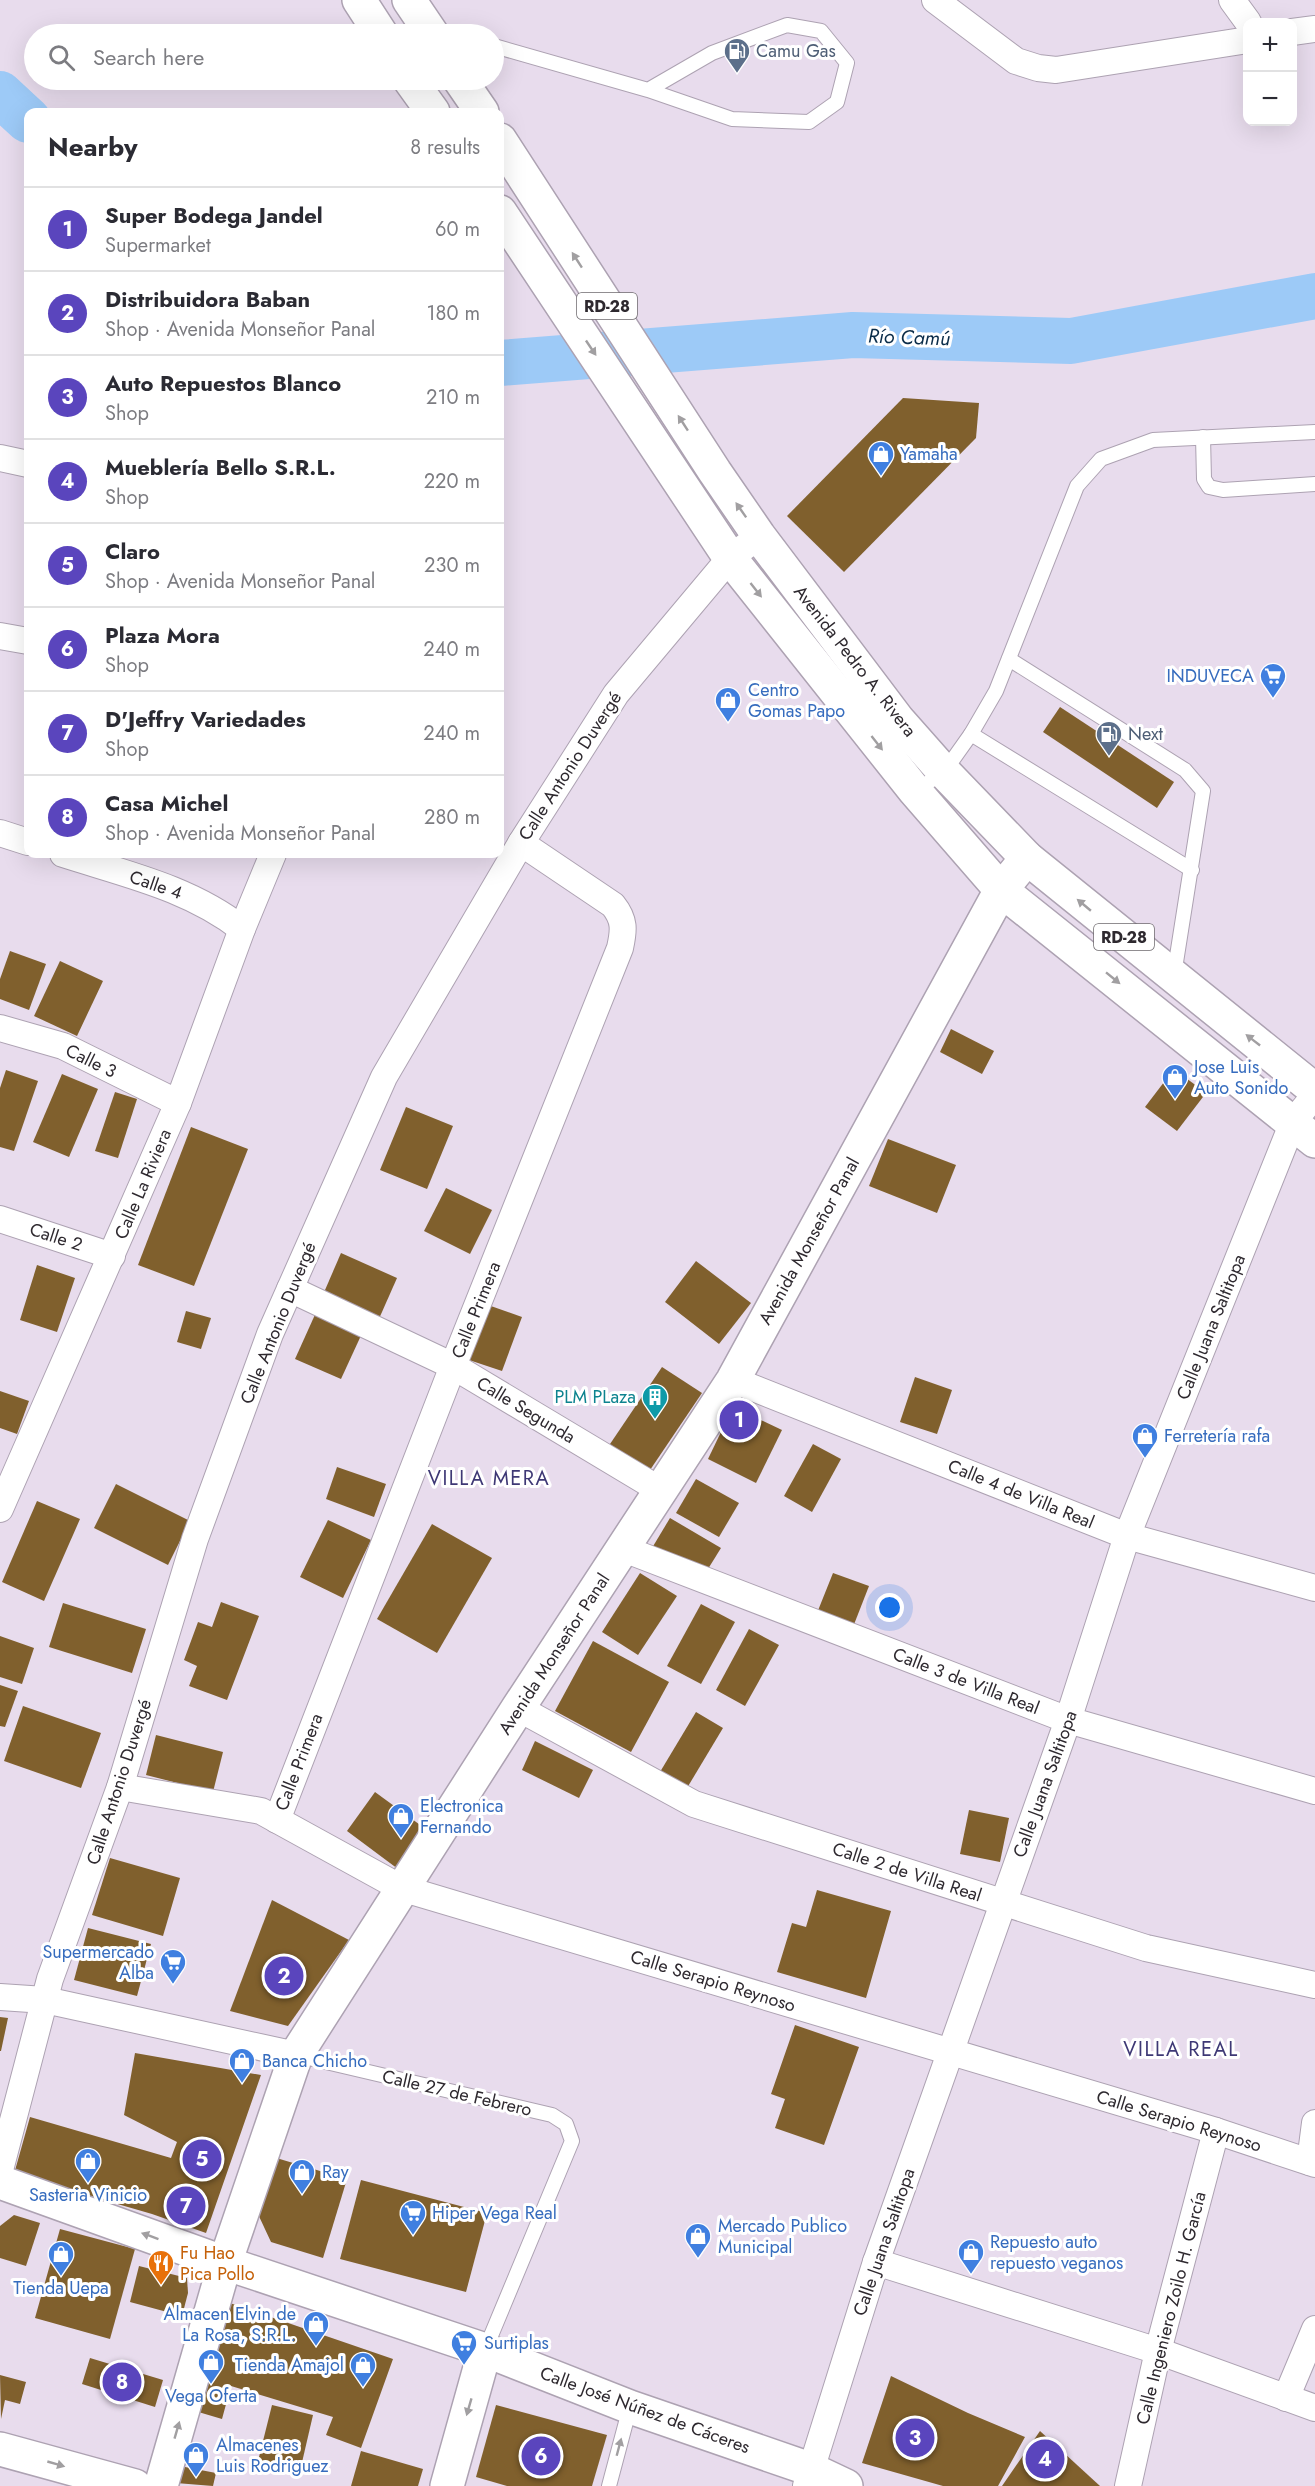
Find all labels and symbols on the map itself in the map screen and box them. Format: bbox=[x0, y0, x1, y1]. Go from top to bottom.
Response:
fuel station icon: Camu Gas bbox=[722, 36, 752, 74]
place label: Camu Gas bbox=[756, 38, 836, 64]
one-way arrow bbox=[571, 252, 583, 268]
road number: RD-28 bbox=[577, 293, 637, 319]
water label: Río Camú bbox=[867, 322, 951, 353]
one-way arrow bbox=[585, 339, 597, 355]
one-way arrow bbox=[678, 415, 689, 431]
shop icon: Yamaha bbox=[866, 439, 896, 477]
place label: Yamaha bbox=[900, 441, 958, 467]
one-way arrow bbox=[735, 502, 747, 518]
street label: Avenida Pedro A. Rivera bbox=[787, 580, 923, 742]
one-way arrow bbox=[749, 583, 761, 598]
supermarket icon: INDUVECA bbox=[1258, 661, 1288, 699]
place label: INDUVECA bbox=[1166, 663, 1254, 689]
place label: Centro Gomas Papo bbox=[748, 677, 845, 724]
shop icon: Centro Gomas Papo bbox=[713, 685, 743, 723]
street label: Calle Antonio Duvergé bbox=[512, 686, 628, 846]
fuel station icon: Next bbox=[1094, 719, 1124, 757]
place label: Next bbox=[1128, 721, 1164, 747]
one-way arrow bbox=[870, 736, 882, 751]
street label: Calle 4 bbox=[126, 864, 186, 906]
one-way arrow bbox=[1077, 899, 1092, 912]
road number: RD-28 bbox=[1094, 924, 1154, 950]
one-way arrow bbox=[1105, 972, 1120, 984]
one-way arrow bbox=[1245, 1035, 1260, 1047]
street label: Calle 3 bbox=[61, 1038, 121, 1085]
place label: Jose Luis Auto Sonido bbox=[1192, 1054, 1289, 1101]
shop icon: Jose Luis Auto Sonido bbox=[1160, 1062, 1190, 1100]
street label: Calle La Riviera bbox=[108, 1125, 178, 1243]
street label: Avenida Monseñor Panal bbox=[752, 1153, 866, 1329]
street label: Calle 2 bbox=[26, 1216, 86, 1258]
street label: Calle Antonio Duvergé bbox=[234, 1238, 322, 1408]
street label: Calle Juana Saltitopa bbox=[1170, 1250, 1252, 1404]
street label: Calle Primera bbox=[445, 1258, 507, 1362]
street label: Calle Segunda bbox=[472, 1370, 580, 1450]
building icon: PLM PLaza bbox=[640, 1382, 670, 1420]
place label: PLM PLaza bbox=[554, 1384, 636, 1410]
pin: 1 bbox=[720, 1398, 758, 1442]
shop icon: Ferretería rafa bbox=[1130, 1421, 1160, 1459]
place label: Ferretería rafa bbox=[1164, 1423, 1270, 1449]
street label: Calle 4 de Villa Real bbox=[944, 1453, 1098, 1535]
district label: VILLA MERA bbox=[428, 1464, 550, 1493]
street label: Avenida Monseñor Panal bbox=[492, 1568, 616, 1740]
your location bbox=[875, 1593, 904, 1622]
street label: Calle 3 de Villa Real bbox=[889, 1641, 1043, 1721]
street label: Calle Antonio Duvergé bbox=[80, 1696, 158, 1868]
street label: Calle Juana Saltitopa bbox=[1006, 1707, 1084, 1861]
street label: Calle Primera bbox=[269, 1710, 329, 1814]
place label: Electronica Fernando bbox=[420, 1793, 503, 1840]
shop icon: Electronica Fernando bbox=[386, 1801, 416, 1839]
street label: Calle 2 de Villa Real bbox=[829, 1836, 985, 1908]
place label: Supermercado Alba bbox=[42, 1939, 154, 1986]
street label: Calle Serapio Reynoso bbox=[627, 1944, 799, 2019]
supermarket icon: Supermercado Alba bbox=[158, 1947, 188, 1985]
pin: 2 bbox=[264, 1954, 304, 1998]
district label: VILLA REAL bbox=[1123, 2035, 1239, 2064]
shop icon: Banca Chicho bbox=[227, 2046, 257, 2084]
place label: Banca Chicho bbox=[262, 2048, 367, 2074]
street label: Calle 27 de Febrero bbox=[380, 2063, 535, 2123]
street label: Calle Serapio Reynoso bbox=[1093, 2084, 1265, 2159]
pin: 5 bbox=[182, 2136, 222, 2182]
shop icon: Sasteria Vinicio bbox=[73, 2146, 103, 2184]
shop icon: Ray bbox=[287, 2157, 317, 2195]
place label: Ray bbox=[322, 2159, 349, 2185]
street label: Calle Juana Saltitopa bbox=[847, 2165, 921, 2319]
place label: Sasteria Vinicio bbox=[29, 2182, 147, 2208]
pin: 7 bbox=[166, 2184, 206, 2228]
street label: Calle Ingeniero Zoilo H. García bbox=[1129, 2189, 1213, 2427]
supermarket icon: Hiper Vega Real bbox=[398, 2198, 428, 2236]
place label: Hiper Vega Real bbox=[432, 2200, 557, 2226]
place label: Mercado Publico Municipal bbox=[718, 2213, 847, 2260]
shop icon: Mercado Publico Municipal bbox=[683, 2221, 713, 2259]
place label: Repuesto auto repuesto veganos bbox=[990, 2229, 1123, 2276]
one-way arrow bbox=[141, 2231, 159, 2241]
shop icon: Repuesto auto repuesto veganos bbox=[956, 2237, 986, 2275]
shop icon: Tienda Uepa bbox=[46, 2239, 76, 2277]
place label: Fu Hao Pica Pollo bbox=[180, 2240, 255, 2287]
restaurant icon: Fu Hao Pica Pollo bbox=[146, 2248, 176, 2286]
place label: Tienda Uepa bbox=[13, 2275, 109, 2301]
place label: Almacen Elvin de La Rosa, S.R.L. bbox=[164, 2301, 296, 2348]
shop icon: Almacen Elvin de La Rosa, S.R.L. bbox=[301, 2309, 331, 2347]
supermarket icon: Surtiplas bbox=[449, 2328, 479, 2366]
place label: Surtiplas bbox=[484, 2330, 549, 2356]
shop icon: Vega Oferta bbox=[196, 2347, 226, 2385]
shop icon: Tienda Amajol bbox=[348, 2350, 378, 2388]
place label: Tienda Amajol bbox=[235, 2352, 344, 2378]
pin: 8 bbox=[102, 2360, 142, 2404]
street label: Calle José Núñez de Cáceres bbox=[536, 2360, 754, 2460]
place label: Vega Oferta bbox=[165, 2383, 257, 2409]
one-way arrow bbox=[464, 2398, 473, 2416]
pin: 3 bbox=[896, 2416, 934, 2460]
one-way arrow bbox=[173, 2421, 182, 2439]
place label: Almacenes Luis Rodriguez bbox=[216, 2432, 329, 2479]
pin: 6 bbox=[522, 2434, 560, 2478]
pin: 4 bbox=[1026, 2436, 1064, 2482]
one-way arrow bbox=[615, 2437, 625, 2456]
shop icon: Almacenes Luis Rodriguez bbox=[181, 2440, 211, 2478]
one-way arrow bbox=[47, 2460, 65, 2469]

